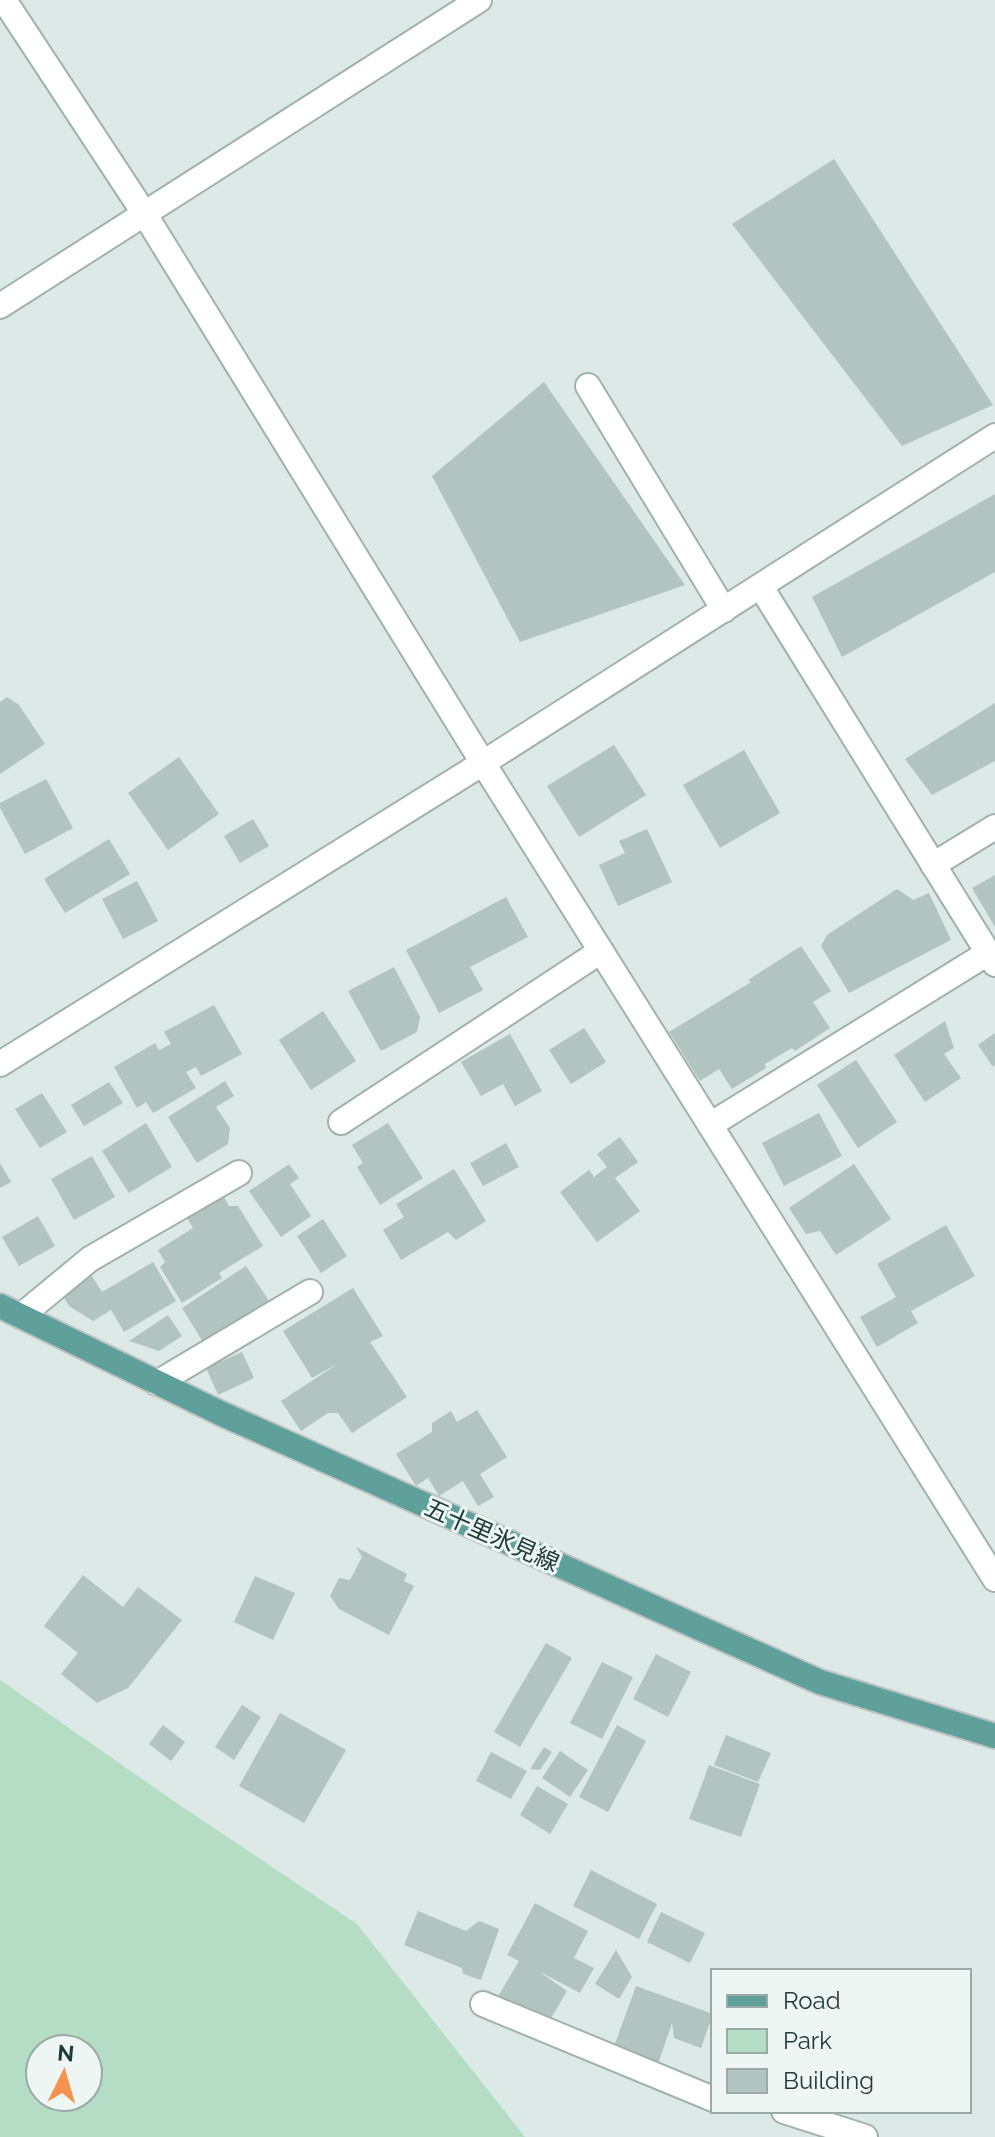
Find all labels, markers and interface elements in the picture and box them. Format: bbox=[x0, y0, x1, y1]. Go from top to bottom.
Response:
street label: 五十里氷見線 bbox=[420, 1492, 564, 1578]
legend bbox=[711, 1969, 971, 2113]
text: Road bbox=[783, 1986, 841, 2015]
text: Park bbox=[783, 2026, 832, 2055]
north arrow bbox=[24, 2033, 104, 2113]
text: N bbox=[56, 2039, 75, 2067]
text: Building bbox=[783, 2066, 874, 2095]

